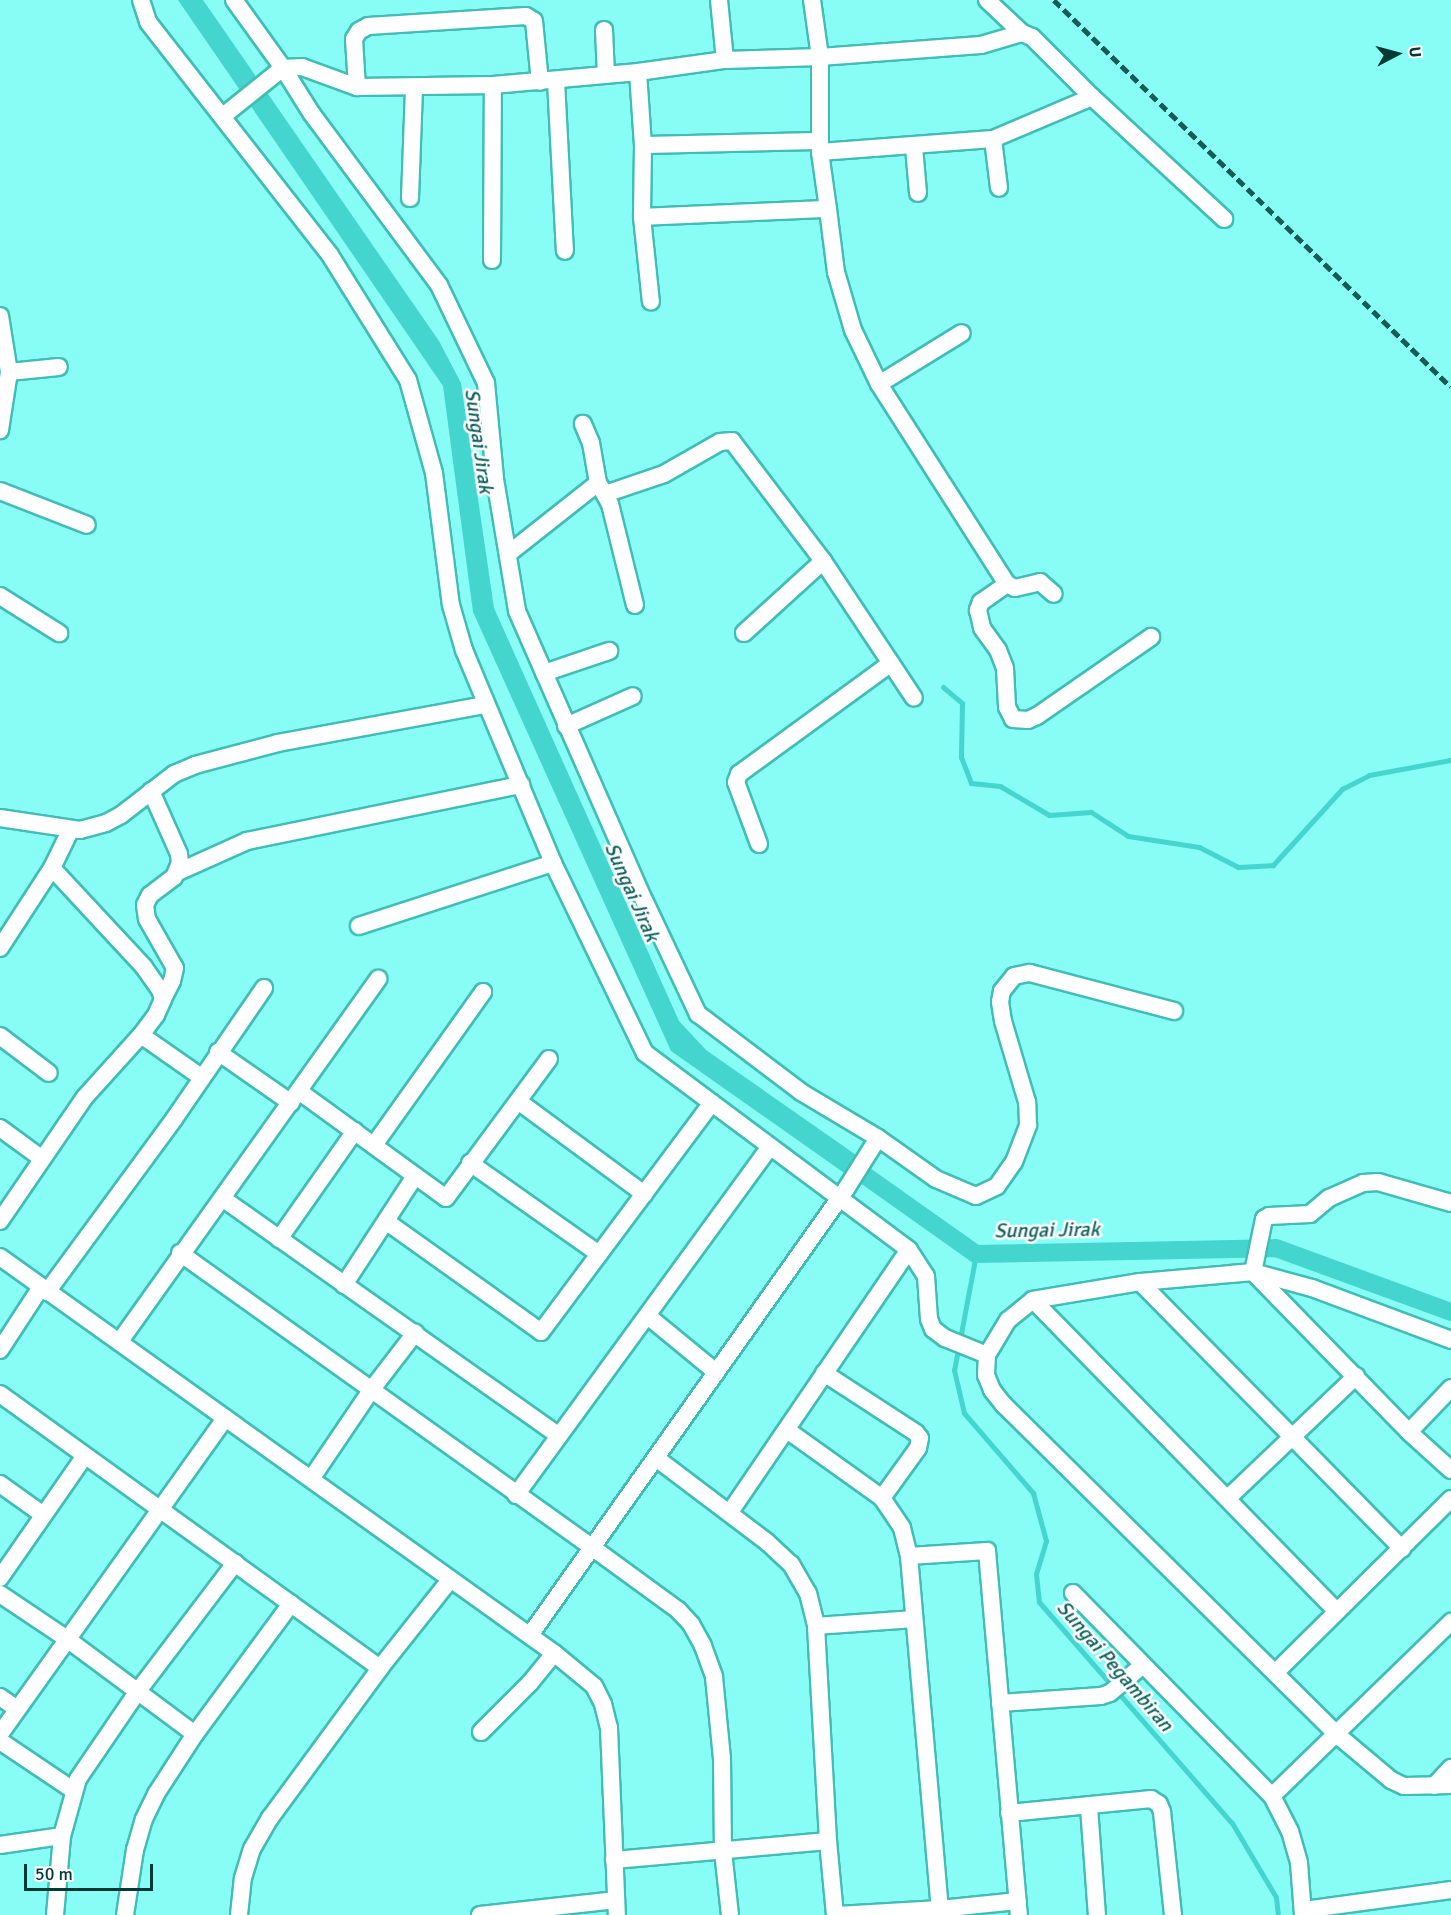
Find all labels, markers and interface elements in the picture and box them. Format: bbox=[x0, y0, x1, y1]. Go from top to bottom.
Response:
north arrow bbox=[1367, 24, 1427, 84]
text: U bbox=[1404, 46, 1425, 59]
water label: Sungai Jirak bbox=[460, 387, 498, 495]
water label: Sungai Jirak bbox=[600, 839, 664, 945]
water label: Sungai Jirak bbox=[994, 1217, 1100, 1243]
water label: Sungai Pegambiran bbox=[1052, 1596, 1178, 1736]
scale bar bbox=[27, 1852, 156, 1890]
text: 50 m bbox=[35, 1863, 73, 1885]

